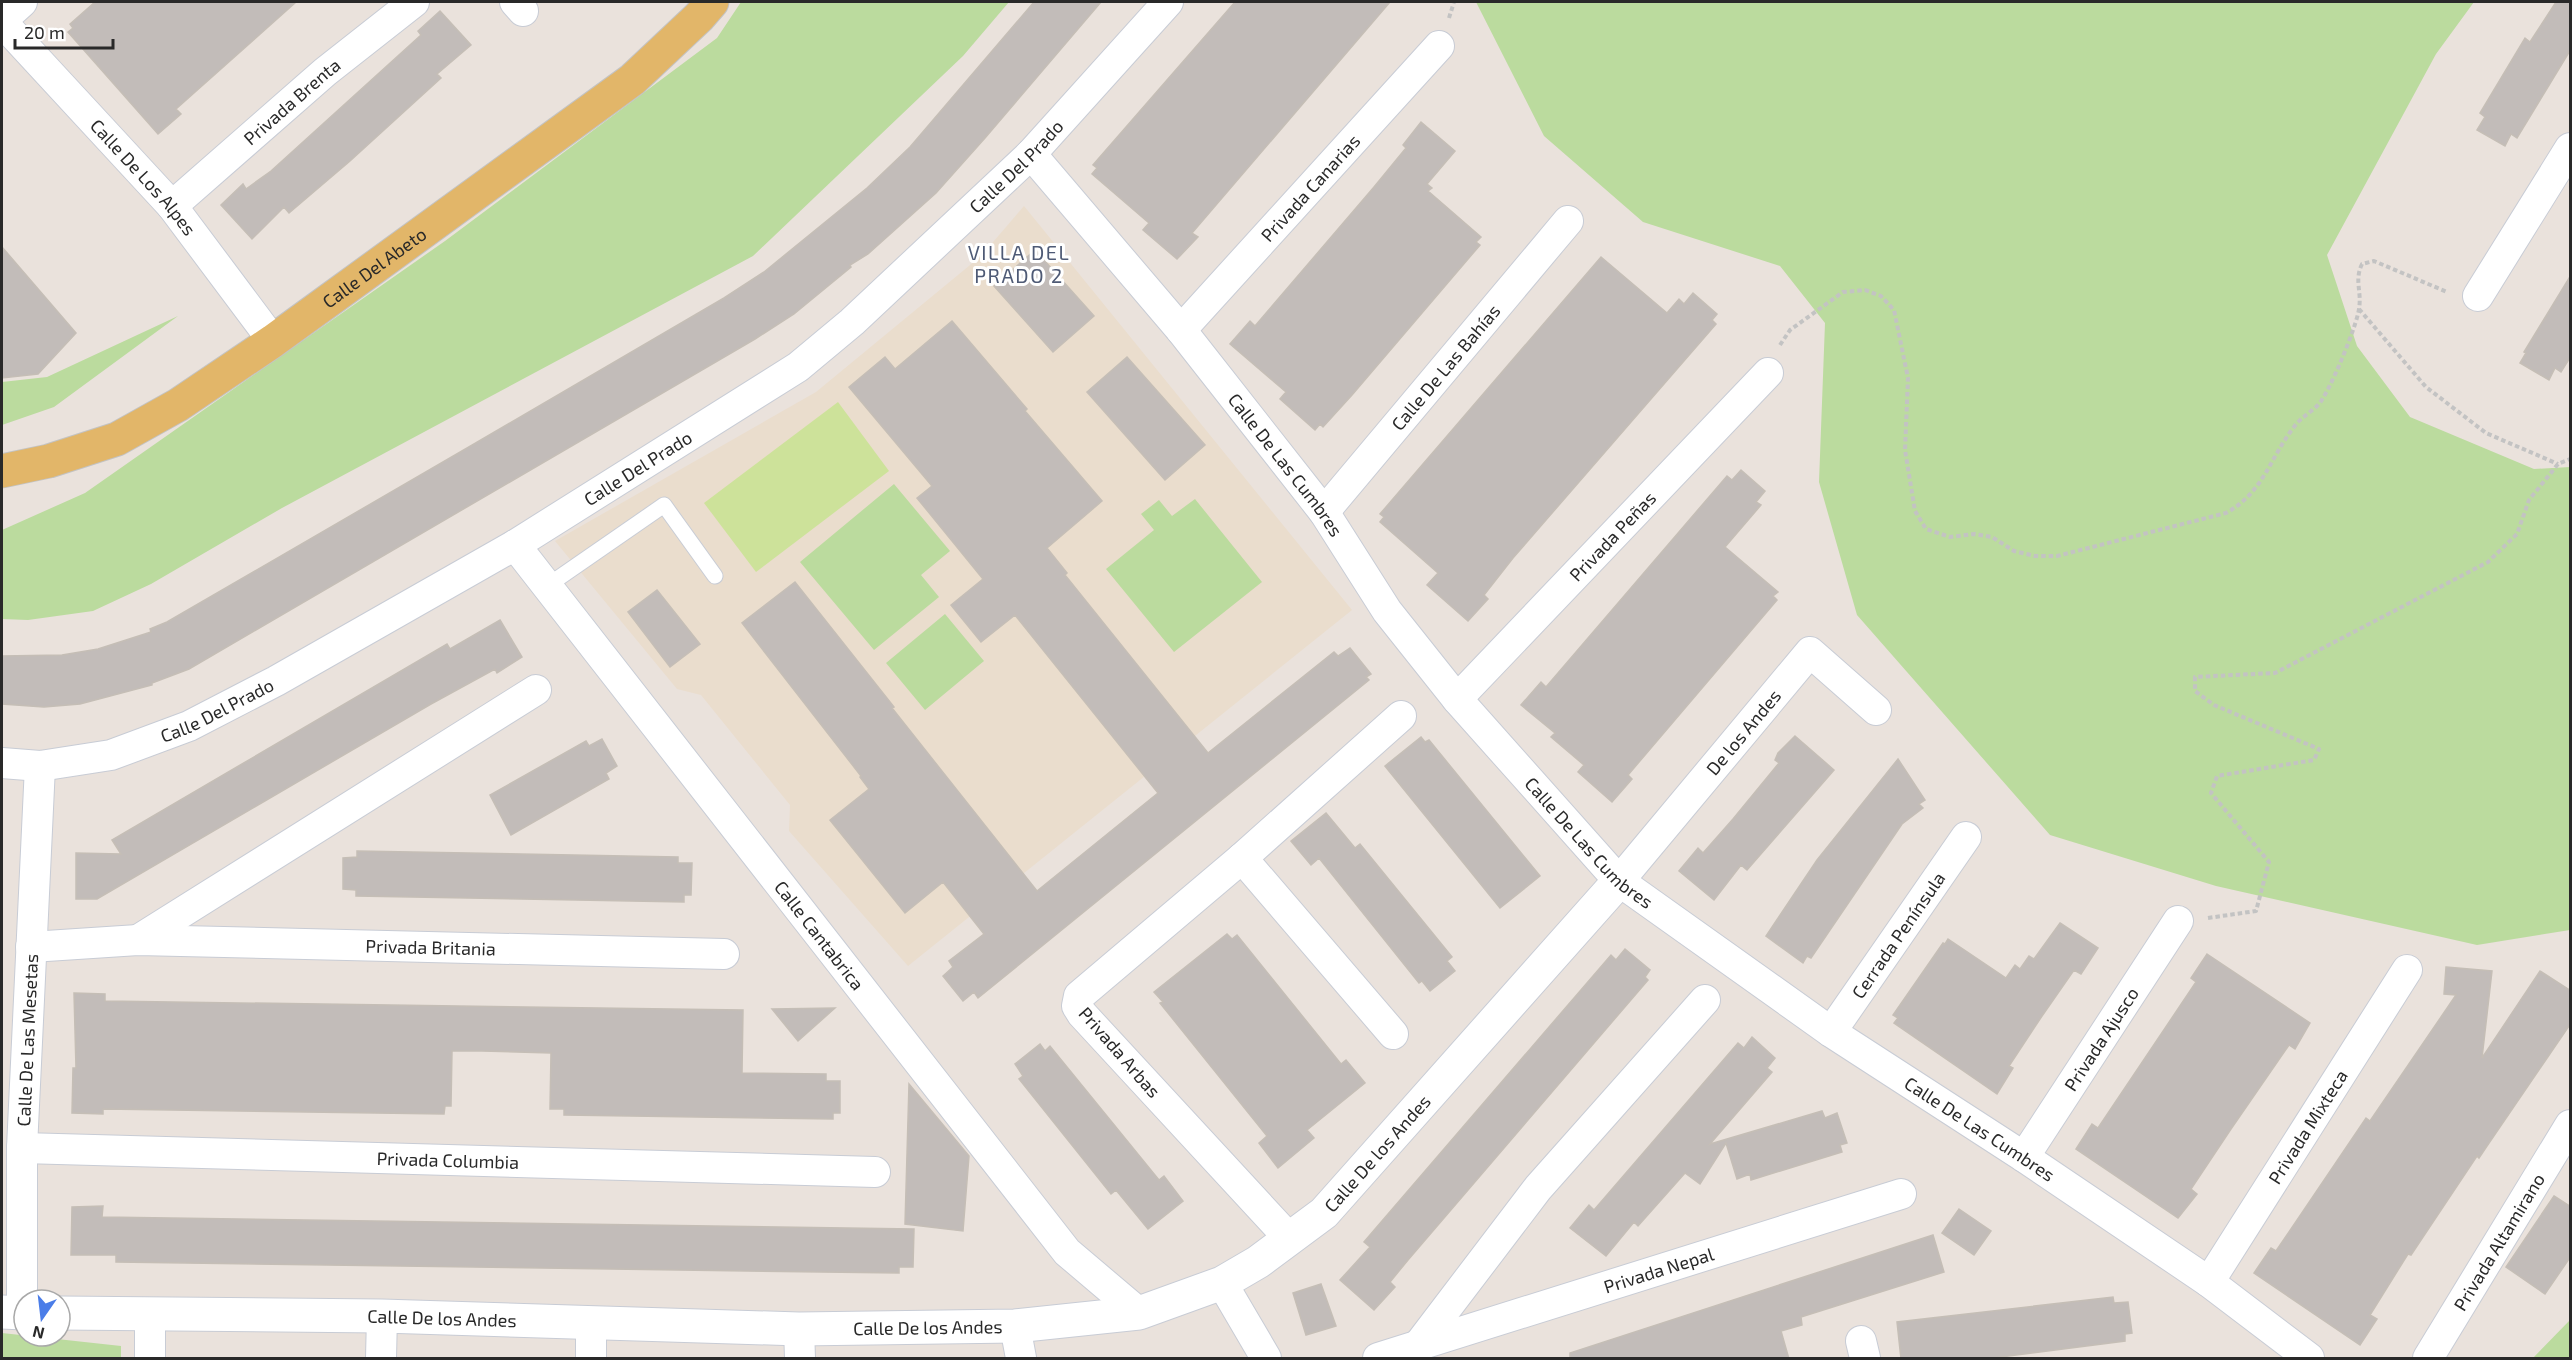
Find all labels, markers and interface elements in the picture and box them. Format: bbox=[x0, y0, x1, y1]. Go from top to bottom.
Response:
scale bar bbox=[15, 12, 112, 50]
text: 20 m bbox=[24, 21, 65, 43]
street label: Privada Brenta bbox=[239, 53, 344, 149]
street label: Calle De Los Alpes bbox=[86, 114, 201, 240]
street label: Calle Del Prado bbox=[964, 115, 1068, 217]
street label: Privada Canarias bbox=[1256, 130, 1364, 246]
street label: Calle Del Abeto bbox=[318, 222, 430, 312]
district label: VILLA DEL PRADO 2 bbox=[968, 240, 1070, 287]
street label: Calle De Las Bahías bbox=[1386, 300, 1504, 435]
street label: Calle De Las Cumbres bbox=[1224, 389, 1348, 540]
street label: Calle Del Prado bbox=[580, 426, 696, 510]
street label: Privada Peñas bbox=[1564, 487, 1660, 586]
street label: Calle Del Prado bbox=[157, 673, 277, 747]
street label: De los Andes bbox=[1701, 685, 1785, 779]
street label: Calle De Las Cumbres bbox=[1521, 772, 1657, 913]
street label: Cerrada Península bbox=[1847, 868, 1950, 1002]
street label: Calle Cantabrica bbox=[770, 876, 869, 994]
street label: Privada Britania bbox=[365, 934, 496, 960]
street label: Calle De Las Mesetas bbox=[12, 953, 42, 1127]
street label: Privada Ajusco bbox=[2059, 983, 2143, 1095]
street label: Privada Arbas bbox=[1075, 1002, 1165, 1102]
street label: Privada Mixteca bbox=[2263, 1065, 2352, 1188]
street label: Calle De Las Cumbres bbox=[1901, 1072, 2059, 1186]
street label: Calle De los Andes bbox=[1319, 1090, 1435, 1216]
street label: Privada Columbia bbox=[376, 1147, 519, 1173]
street label: Privada Altamirano bbox=[2449, 1169, 2549, 1315]
street label: Privada Nepal bbox=[1601, 1242, 1717, 1298]
north arrow bbox=[12, 1288, 72, 1348]
street label: Calle De los Andes bbox=[367, 1305, 517, 1331]
street label: Calle De los Andes bbox=[853, 1315, 1003, 1339]
text: N bbox=[30, 1322, 46, 1344]

